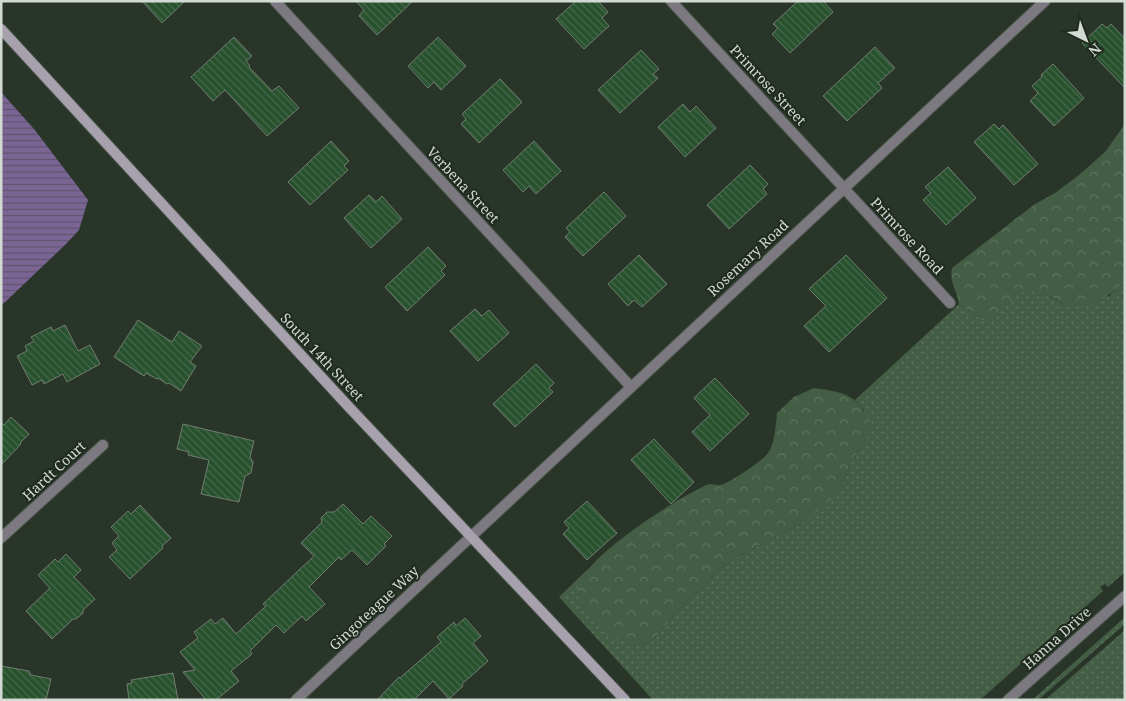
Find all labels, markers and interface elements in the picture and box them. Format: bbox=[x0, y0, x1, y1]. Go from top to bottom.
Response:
north arrow bbox=[1061, 15, 1111, 65]
text: N bbox=[1085, 39, 1105, 61]
street label: Primrose Street bbox=[726, 40, 811, 129]
street label: Verbena Street bbox=[423, 142, 504, 227]
street label: Primrose Road bbox=[867, 193, 948, 278]
street label: Rosemary Road bbox=[703, 215, 792, 300]
street label: South 14th Street bbox=[276, 308, 368, 405]
street label: Hardt Court bbox=[18, 436, 89, 505]
street label: Gingoteague Way bbox=[325, 561, 423, 654]
street label: Hanna Drive bbox=[1019, 602, 1095, 673]

